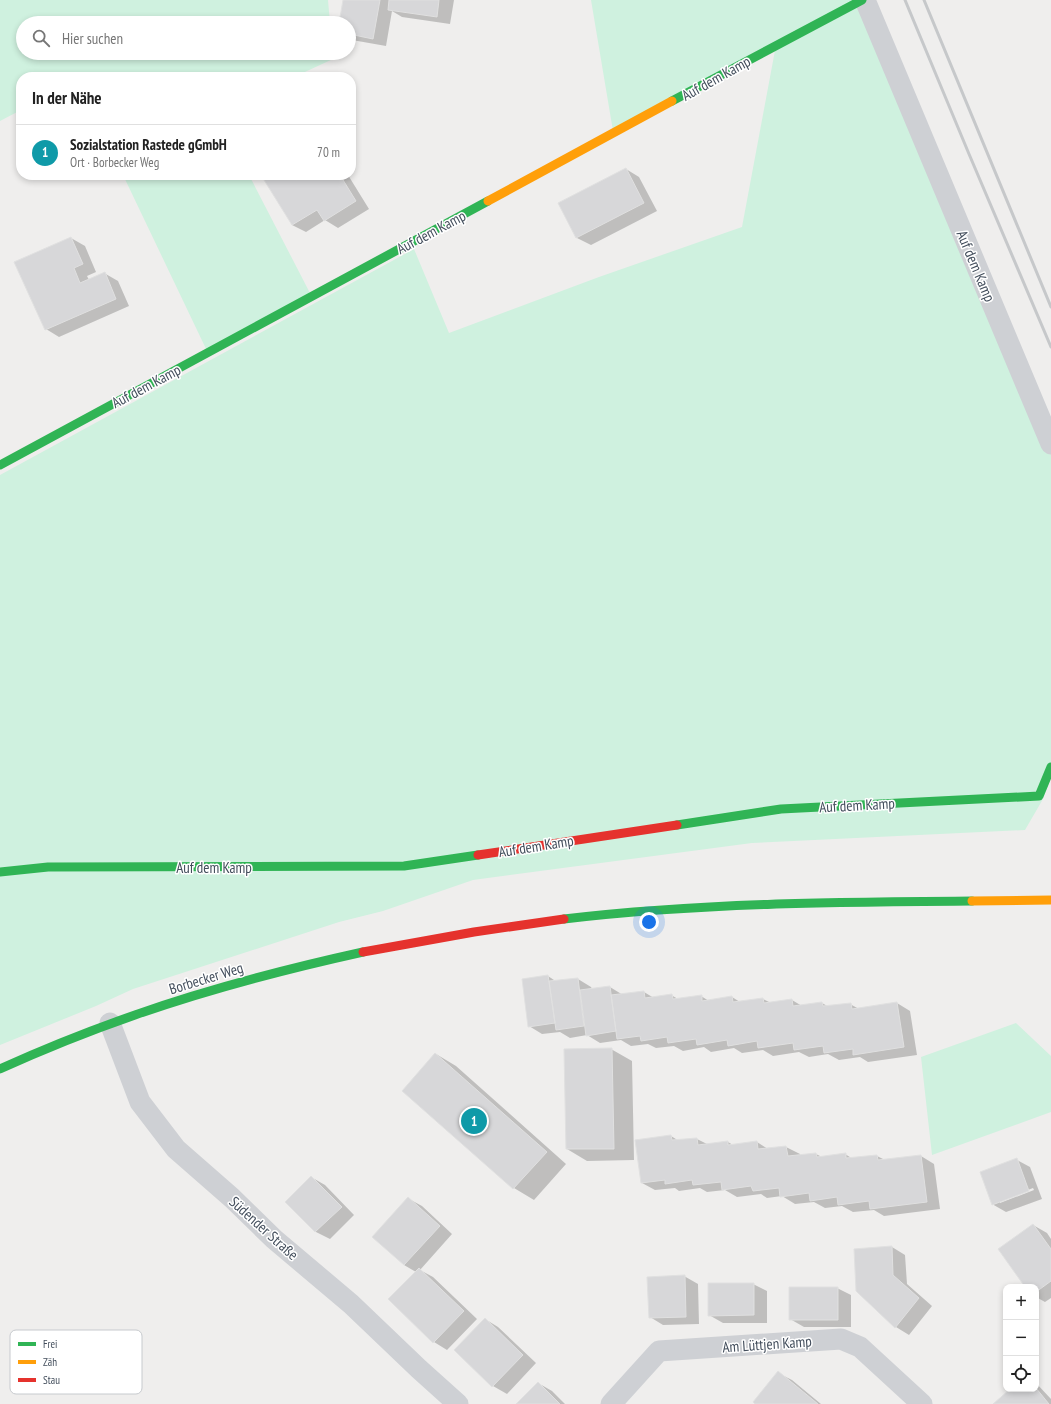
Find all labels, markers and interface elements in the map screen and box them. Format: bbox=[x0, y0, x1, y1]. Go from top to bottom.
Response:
search box bbox=[16, 16, 356, 60]
icon: search bbox=[30, 27, 52, 49]
text: Hier suchen bbox=[62, 29, 123, 48]
street label: Auf dem Kamp bbox=[678, 51, 754, 105]
text: In der Nähe bbox=[32, 87, 102, 109]
text: Sozialstation Rastede gGmbH bbox=[70, 135, 227, 154]
text: 1 bbox=[42, 144, 48, 161]
text: 70 m bbox=[317, 144, 340, 161]
text: Ort · Borbecker Weg bbox=[70, 154, 159, 171]
street label: Auf dem Kamp bbox=[393, 206, 469, 258]
street label: Auf dem Kamp bbox=[952, 227, 1000, 305]
street label: Auf dem Kamp bbox=[108, 360, 184, 412]
street label: Auf dem Kamp bbox=[819, 794, 895, 816]
street label: Auf dem Kamp bbox=[497, 831, 575, 861]
street label: Auf dem Kamp bbox=[176, 858, 252, 877]
your location bbox=[639, 912, 659, 932]
street label: Borbecker Weg bbox=[167, 958, 245, 998]
pin: 1 bbox=[461, 1106, 487, 1136]
street label: Südender Straße bbox=[226, 1192, 302, 1264]
map controls bbox=[1003, 1284, 1039, 1392]
button: + bbox=[1003, 1284, 1039, 1320]
button: − bbox=[1003, 1320, 1039, 1356]
legend bbox=[10, 1330, 142, 1394]
street label: Am Lüttjen Kamp bbox=[722, 1331, 812, 1357]
text: Frei bbox=[43, 1337, 58, 1351]
text: Zäh bbox=[43, 1355, 57, 1369]
button: locate bbox=[1003, 1356, 1039, 1392]
text: Stau bbox=[43, 1373, 60, 1387]

